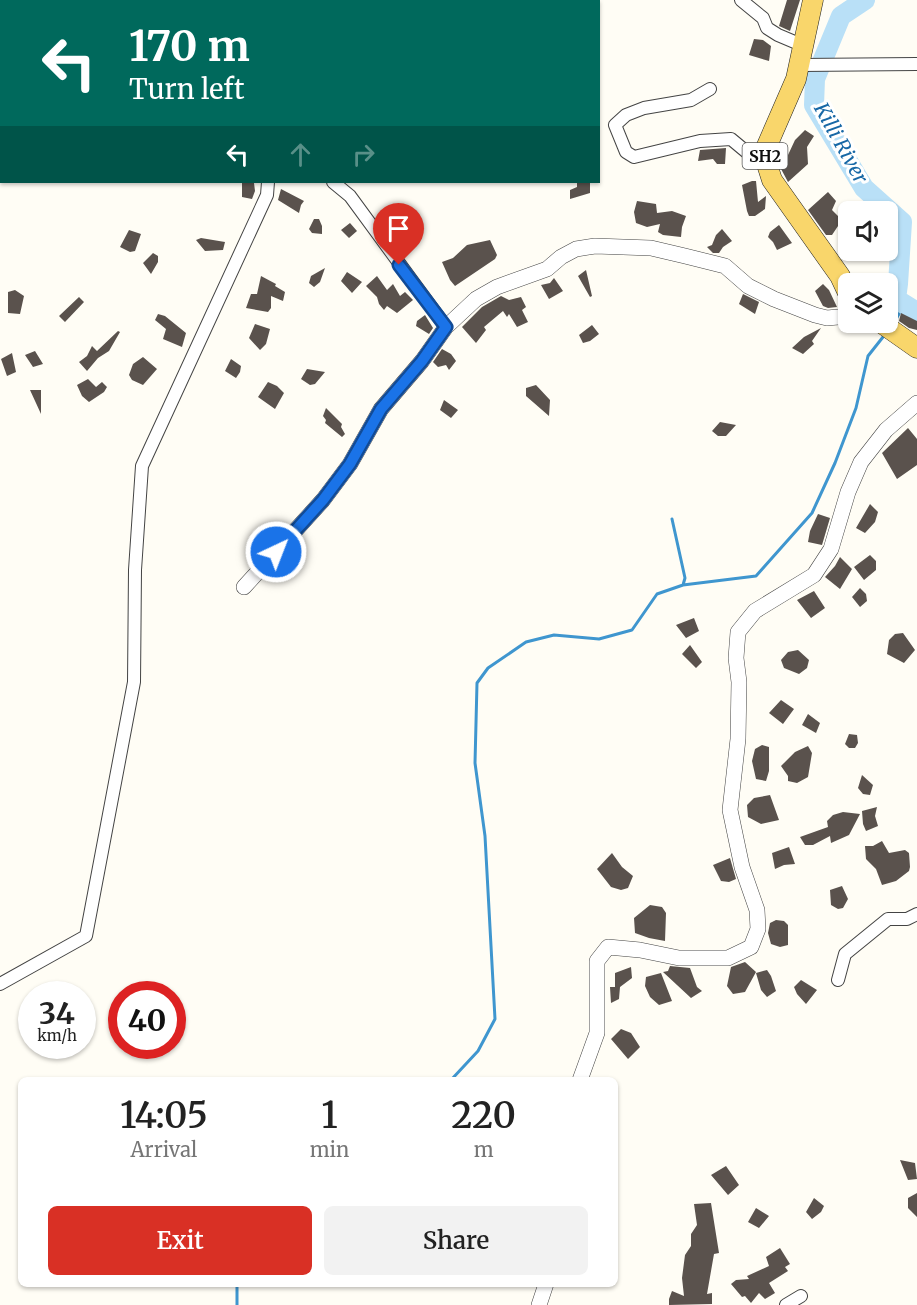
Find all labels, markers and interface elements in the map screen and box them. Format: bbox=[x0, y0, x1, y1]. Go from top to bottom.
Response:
text: 170 m bbox=[129, 20, 250, 72]
icon: left bbox=[30, 24, 108, 102]
text: Turn left bbox=[129, 72, 244, 106]
water label: Killi River bbox=[809, 97, 874, 188]
icon: left bbox=[221, 138, 254, 171]
icon: ahead bbox=[284, 138, 317, 171]
icon: right bbox=[347, 138, 380, 171]
road number: SH2 bbox=[742, 143, 788, 169]
map controls bbox=[838, 201, 898, 333]
button: sound bbox=[838, 201, 898, 261]
pin bbox=[373, 203, 424, 265]
icon: arrive bbox=[382, 212, 415, 245]
button: layers bbox=[838, 273, 898, 333]
position arrow bbox=[244, 520, 308, 584]
speed limit sign: 40 bbox=[108, 981, 186, 1059]
text: 34 bbox=[39, 994, 75, 1032]
text: km/h bbox=[37, 1026, 77, 1045]
text: 14:05 bbox=[120, 1093, 208, 1138]
text: 1 bbox=[321, 1093, 338, 1138]
text: 220 bbox=[451, 1093, 516, 1138]
text: Arrival bbox=[130, 1137, 197, 1162]
text: min bbox=[310, 1137, 349, 1162]
text: m bbox=[474, 1137, 494, 1162]
button: Exit bbox=[48, 1206, 312, 1275]
button: Share bbox=[324, 1206, 588, 1275]

